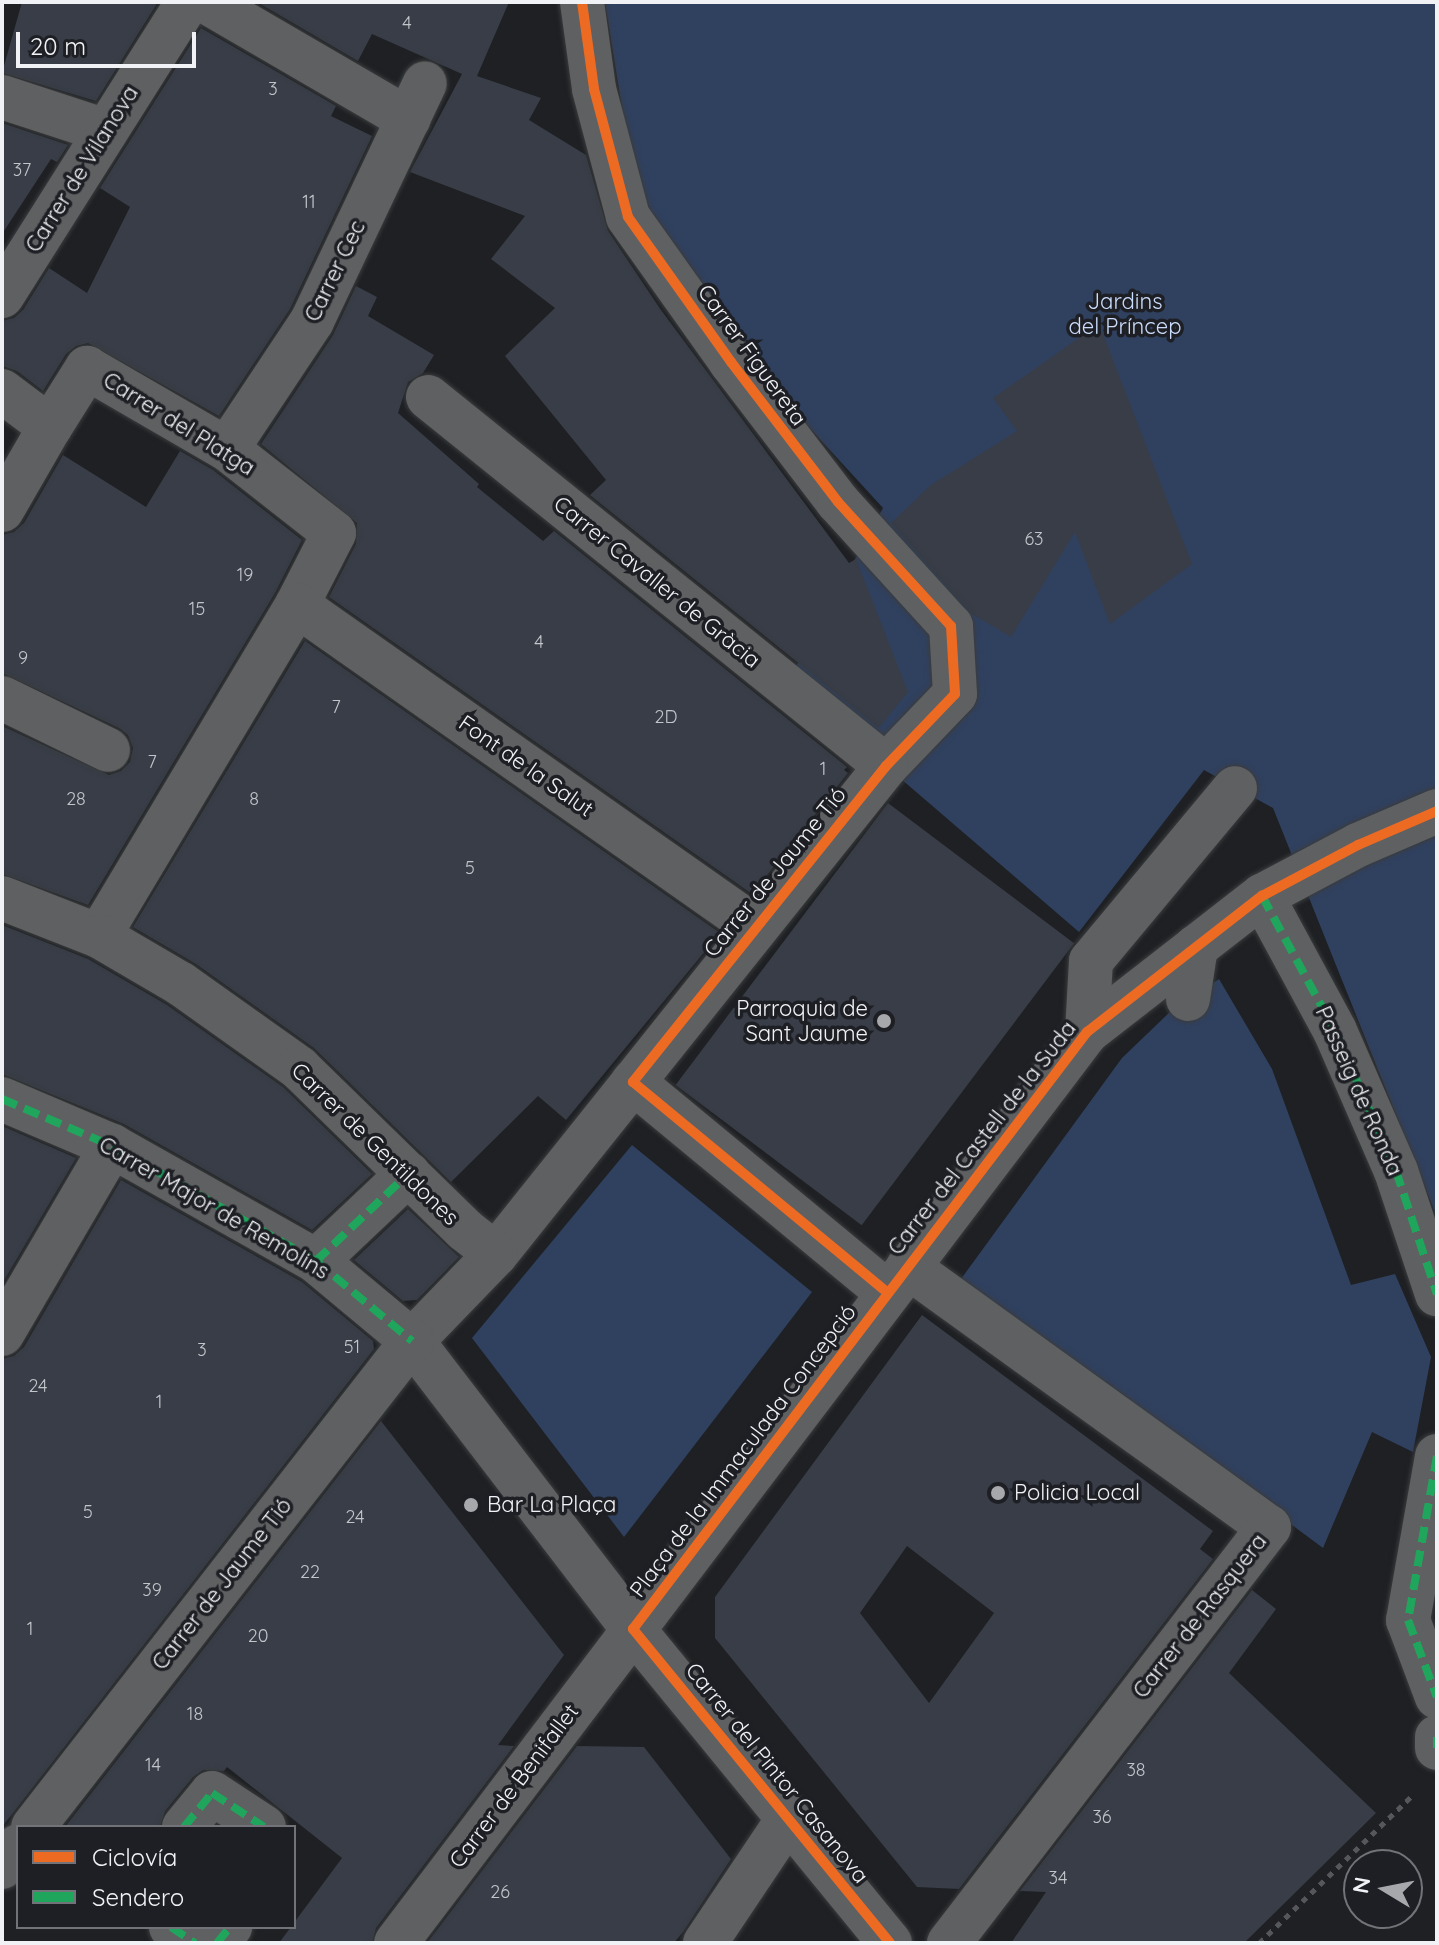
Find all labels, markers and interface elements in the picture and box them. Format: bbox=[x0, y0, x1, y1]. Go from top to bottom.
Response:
house number: 4 bbox=[402, 12, 412, 34]
scale bar bbox=[20, 16, 200, 66]
text: 20 m bbox=[30, 31, 86, 61]
house number: 3 bbox=[268, 78, 278, 100]
street label: Carrer de Vilanova bbox=[20, 81, 144, 257]
house number: 37 bbox=[13, 159, 31, 181]
house number: 11 bbox=[302, 191, 316, 213]
street label: Carrer Cec bbox=[299, 216, 371, 326]
street label: Carrer Figuereta bbox=[692, 279, 812, 431]
park label: Jardins del Príncep bbox=[1069, 288, 1181, 340]
street label: Carrer del Platga bbox=[98, 367, 260, 481]
street label: Carrer Cavaller de Gràcia bbox=[548, 490, 766, 674]
house number: 63 bbox=[1024, 528, 1044, 550]
house number: 19 bbox=[237, 564, 253, 586]
house number: 15 bbox=[189, 598, 205, 620]
house number: 4 bbox=[534, 631, 544, 653]
house number: 9 bbox=[18, 647, 28, 669]
house number: 7 bbox=[331, 696, 341, 718]
house number: 2D bbox=[655, 706, 677, 728]
street label: Font de la Salut bbox=[454, 710, 598, 822]
house number: 7 bbox=[147, 751, 157, 773]
house number: 1 bbox=[820, 758, 826, 780]
street label: Carrer de Jaume Tió bbox=[698, 782, 852, 962]
house number: 28 bbox=[66, 788, 86, 810]
house number: 8 bbox=[249, 788, 259, 810]
house number: 5 bbox=[465, 857, 475, 879]
place label: Parroquia de Sant Jaume bbox=[736, 995, 868, 1046]
street label: Passeig de Ronda bbox=[1310, 1002, 1408, 1180]
marker: Parroquia de Sant Jaume bbox=[875, 1012, 893, 1030]
street label: Carrer del Castell de la Suda bbox=[882, 1016, 1082, 1260]
street label: Carrer de Gentildones bbox=[286, 1057, 464, 1231]
street label: Carrer Major de Remolins bbox=[94, 1131, 334, 1285]
street label: Plaça de la Immaculada Concepció bbox=[624, 1300, 862, 1602]
house number: 51 bbox=[344, 1336, 360, 1358]
house number: 3 bbox=[197, 1339, 207, 1361]
house number: 24 bbox=[28, 1375, 48, 1397]
house number: 1 bbox=[156, 1391, 162, 1413]
place label: Policia Local bbox=[1014, 1480, 1140, 1506]
marker: Policia Local bbox=[989, 1484, 1007, 1502]
place label: Bar La Plaça bbox=[487, 1492, 616, 1518]
street label: Carrer de Jaume Tió bbox=[147, 1493, 297, 1675]
marker: Bar La Plaça bbox=[462, 1496, 480, 1514]
house number: 5 bbox=[83, 1501, 93, 1523]
house number: 24 bbox=[345, 1506, 365, 1528]
street label: Carrer de Rasquera bbox=[1128, 1529, 1272, 1703]
house number: 22 bbox=[300, 1561, 320, 1583]
house number: 39 bbox=[142, 1579, 162, 1601]
house number: 1 bbox=[27, 1618, 33, 1640]
house number: 20 bbox=[248, 1625, 268, 1647]
street label: Carrer del Pintor Casanova bbox=[680, 1657, 874, 1889]
street label: Carrer de Benifallet bbox=[444, 1699, 584, 1873]
house number: 18 bbox=[187, 1703, 203, 1725]
house number: 14 bbox=[145, 1754, 161, 1776]
house number: 38 bbox=[1126, 1759, 1146, 1781]
house number: 36 bbox=[1092, 1806, 1112, 1828]
legend bbox=[16, 1825, 296, 1929]
text: Ciclovía bbox=[92, 1842, 177, 1872]
north arrow bbox=[1343, 1849, 1423, 1929]
house number: 34 bbox=[1049, 1867, 1067, 1889]
text: N bbox=[1346, 1875, 1377, 1896]
house number: 26 bbox=[490, 1881, 510, 1903]
text: Sendero bbox=[92, 1882, 184, 1912]

